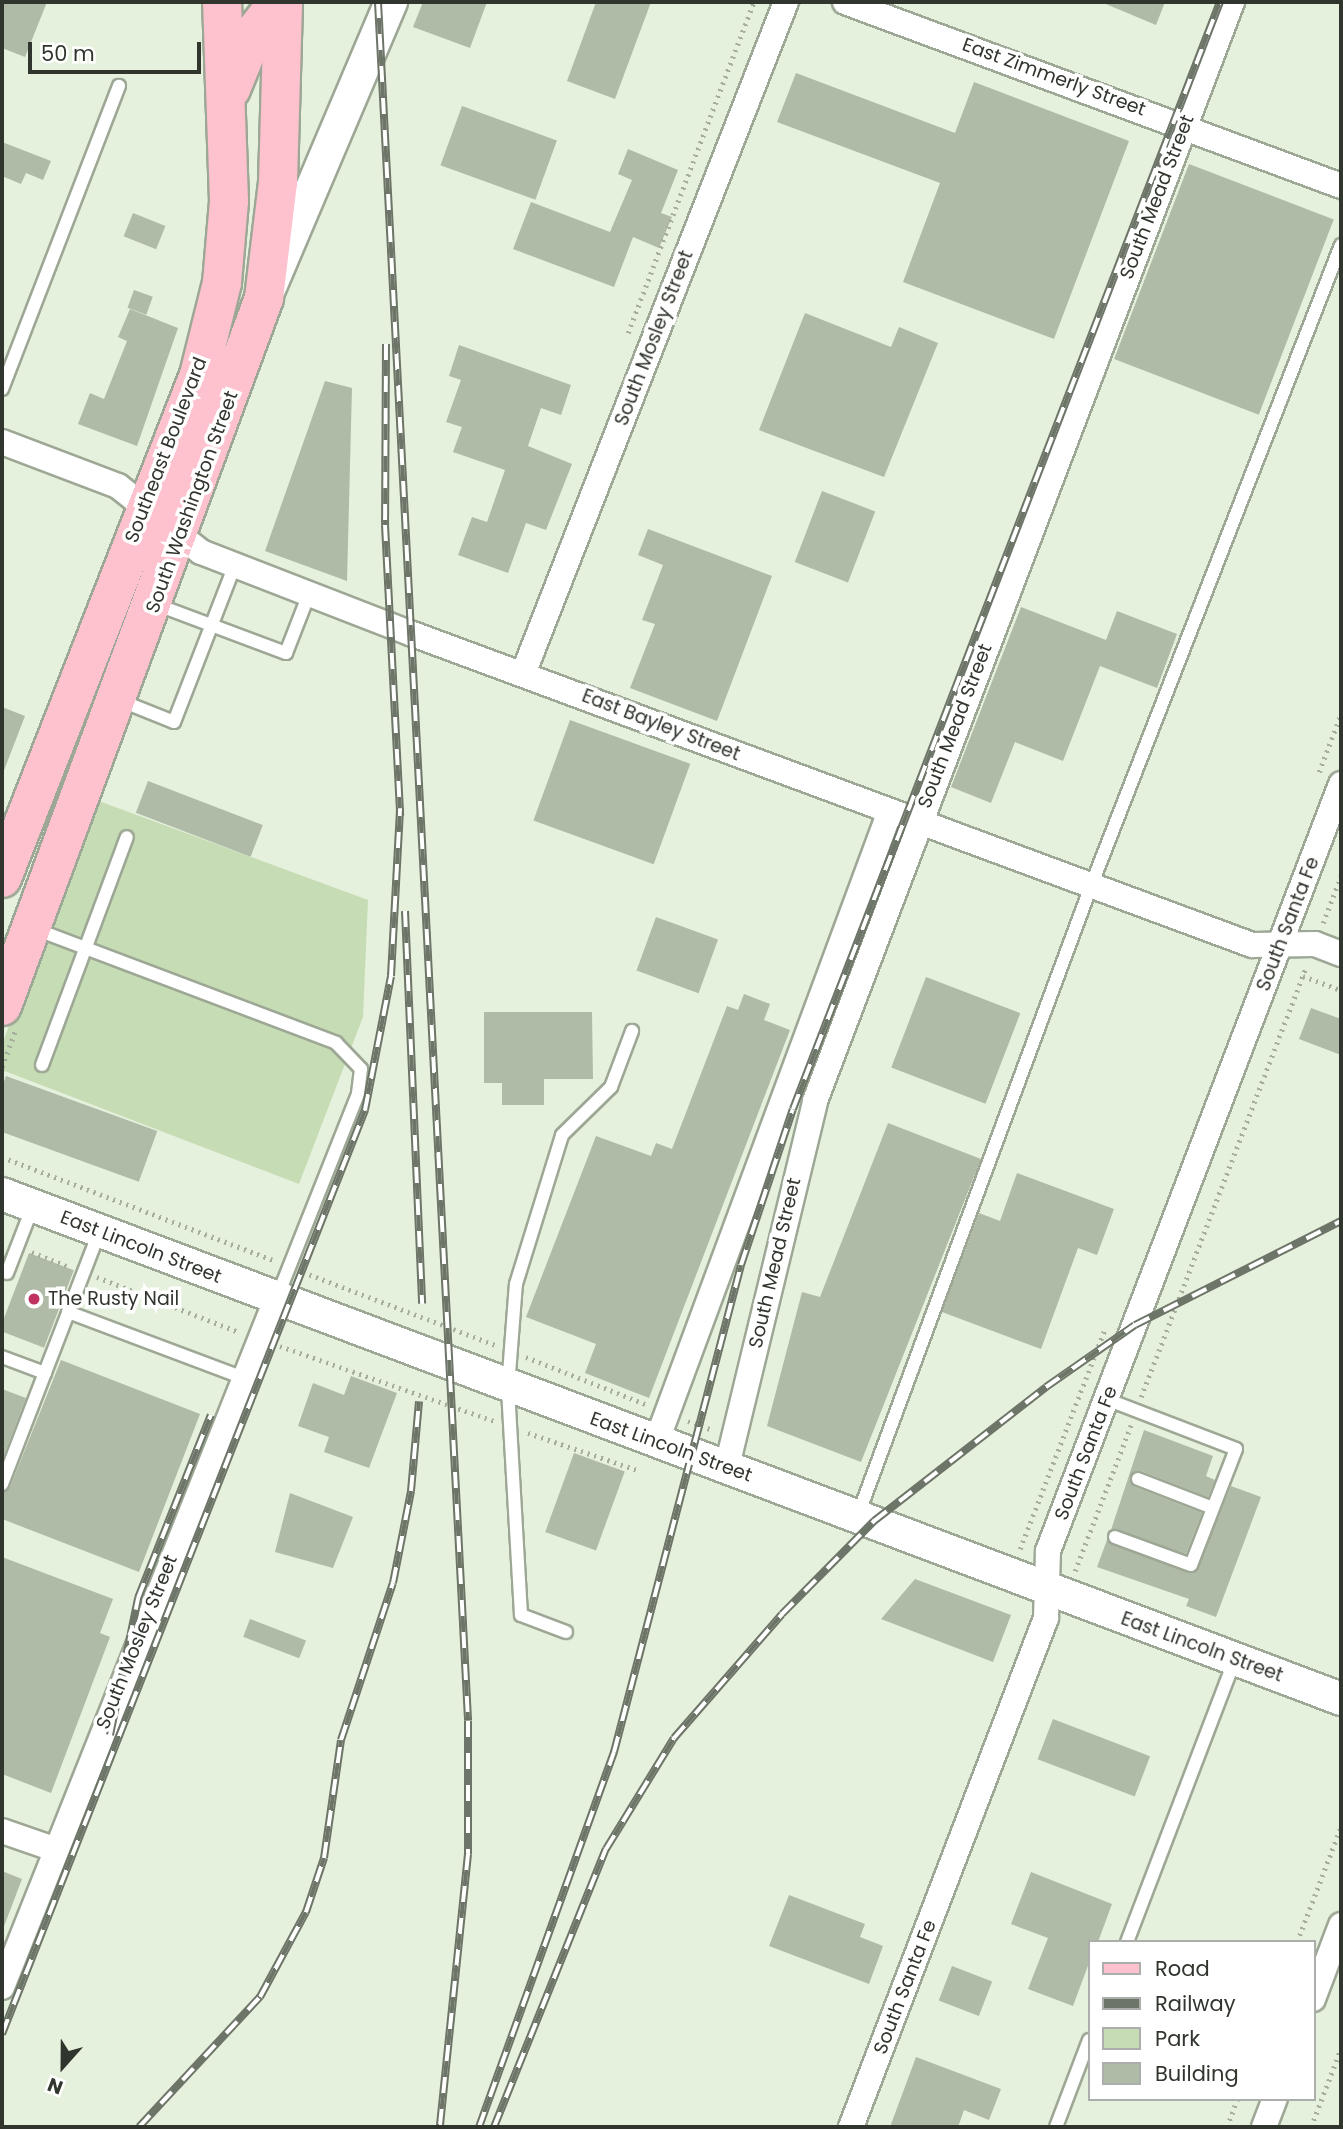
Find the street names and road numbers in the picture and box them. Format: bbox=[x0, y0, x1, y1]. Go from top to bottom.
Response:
street label: East Zimmerly Street bbox=[959, 33, 1149, 121]
street label: South Mead Street bbox=[1115, 112, 1199, 282]
street label: South Mosley Street bbox=[610, 247, 698, 429]
street label: Southeast Boulevard bbox=[120, 354, 212, 546]
street label: South Washington Street bbox=[141, 388, 243, 616]
street label: South Mead Street bbox=[913, 641, 997, 811]
street label: East Bayley Street bbox=[579, 684, 743, 766]
street label: South Santa Fe bbox=[1252, 854, 1324, 994]
street label: South Mead Street bbox=[744, 1176, 806, 1350]
street label: East Lincoln Street bbox=[57, 1206, 225, 1288]
street label: South Santa Fe bbox=[1050, 1383, 1122, 1523]
street label: East Lincoln Street bbox=[587, 1407, 755, 1487]
street label: South Mosley Street bbox=[92, 1552, 182, 1732]
street label: East Lincoln Street bbox=[1118, 1607, 1286, 1687]
street label: South Santa Fe bbox=[869, 1917, 941, 2057]

